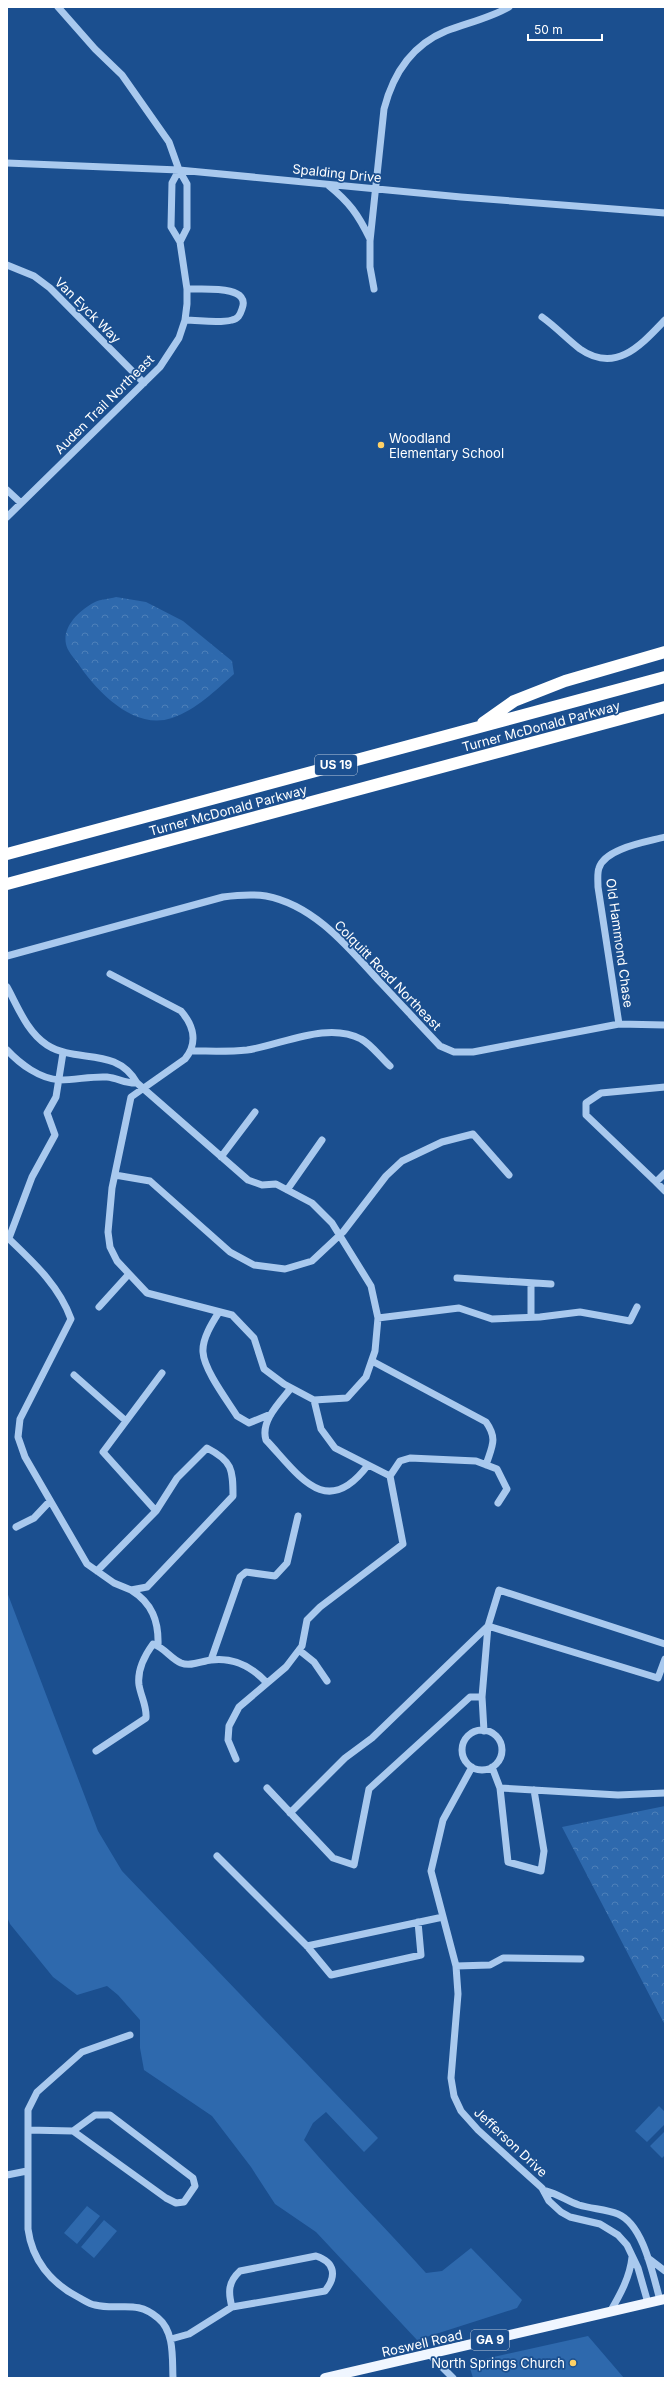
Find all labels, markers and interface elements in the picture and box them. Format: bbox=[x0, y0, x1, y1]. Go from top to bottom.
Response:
scale bar bbox=[528, 16, 602, 42]
text: 50 m bbox=[534, 22, 563, 37]
street label: Spalding Drive bbox=[292, 160, 382, 186]
street label: Van Eyck Way bbox=[52, 274, 124, 346]
street label: Auden Trail Northeast bbox=[51, 351, 157, 457]
place label: Woodland Elementary School bbox=[389, 430, 504, 461]
marker: Woodland Elementary School bbox=[376, 440, 386, 450]
street label: Turner McDonald Parkway bbox=[460, 697, 622, 755]
road number: US 19 bbox=[315, 755, 357, 775]
street label: Turner McDonald Parkway bbox=[147, 781, 309, 839]
street label: Old Hammond Chase bbox=[603, 877, 637, 1009]
street label: Colquitt Road Northeast bbox=[331, 917, 445, 1033]
street label: Jefferson Drive bbox=[471, 2104, 551, 2180]
street label: Roswell Road bbox=[380, 2326, 464, 2360]
road number: GA 9 bbox=[471, 2330, 509, 2350]
place label: North Springs Church bbox=[431, 2355, 565, 2371]
marker: North Springs Church bbox=[568, 2358, 578, 2368]

